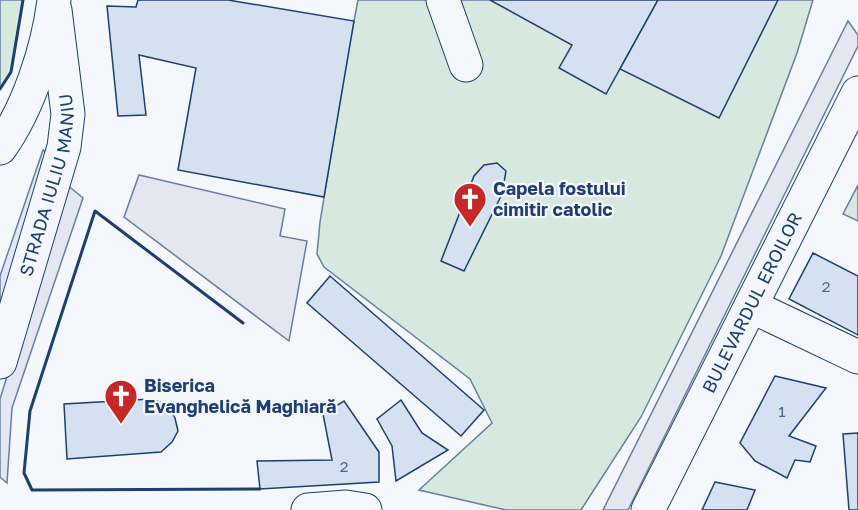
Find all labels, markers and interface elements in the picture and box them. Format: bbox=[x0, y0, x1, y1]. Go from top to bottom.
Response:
street label: STRADA IULIU MANIU bbox=[14, 92, 78, 279]
place label: Capela fostului cimitir catolic bbox=[493, 177, 626, 220]
church icon: Capela fostului cimitir catolic bbox=[452, 181, 488, 228]
street label: BULEVARDUL EROILOR bbox=[697, 208, 806, 396]
house number: 2 bbox=[822, 277, 830, 295]
place label: Biserica Evanghelică Maghiară bbox=[144, 374, 336, 417]
church icon: Biserica Evanghelică Maghiară bbox=[103, 378, 139, 425]
house number: 1 bbox=[778, 402, 786, 420]
house number: 2 bbox=[340, 457, 348, 475]

